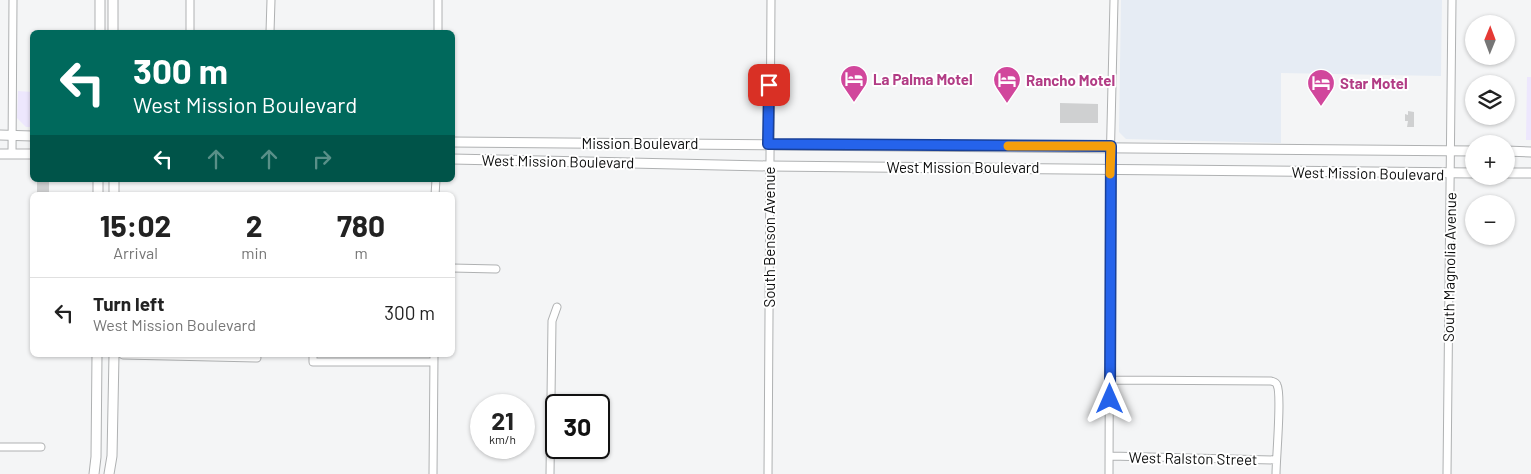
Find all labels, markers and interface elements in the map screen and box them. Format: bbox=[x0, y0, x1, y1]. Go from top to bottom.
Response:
north arrow bbox=[1465, 15, 1515, 65]
map controls bbox=[1465, 15, 1515, 245]
text: 300 m bbox=[133, 49, 228, 91]
icon: left bbox=[50, 50, 115, 115]
pin bbox=[748, 64, 790, 106]
hotel icon: La Palma Motel bbox=[839, 64, 869, 103]
hotel icon: Rancho Motel bbox=[992, 65, 1022, 104]
hotel icon: Star Motel bbox=[1306, 68, 1336, 107]
place label: La Palma Motel bbox=[873, 70, 973, 88]
icon: arrive bbox=[755, 71, 783, 99]
place label: Rancho Motel bbox=[1026, 71, 1115, 89]
place label: Star Motel bbox=[1340, 74, 1408, 92]
button: layers bbox=[1465, 75, 1515, 125]
text: West Mission Boulevard bbox=[133, 91, 357, 117]
street label: Mission Boulevard bbox=[582, 134, 698, 152]
button: + bbox=[1465, 135, 1515, 185]
icon: left bbox=[149, 145, 177, 173]
icon: ahead bbox=[202, 145, 230, 173]
icon: ahead bbox=[255, 145, 283, 173]
icon: right bbox=[308, 145, 336, 173]
street label: West Mission Boulevard bbox=[481, 151, 635, 171]
street label: West Mission Boulevard bbox=[887, 158, 1039, 176]
street label: West Mission Boulevard bbox=[1291, 163, 1445, 183]
street label: South Benson Avenue bbox=[760, 166, 778, 308]
street label: South Magnolia Avenue bbox=[1439, 192, 1459, 342]
button: − bbox=[1465, 195, 1515, 245]
text: 15:02 bbox=[100, 207, 171, 243]
text: 2 bbox=[246, 207, 263, 243]
text: 780 bbox=[337, 207, 385, 243]
text: Arrival bbox=[113, 243, 158, 262]
text: min bbox=[241, 243, 267, 262]
text: m bbox=[354, 243, 368, 262]
text: Turn left bbox=[93, 292, 164, 315]
icon: left bbox=[50, 299, 78, 327]
text: 300 m bbox=[384, 301, 435, 324]
text: West Mission Boulevard bbox=[93, 315, 256, 334]
position arrow bbox=[1083, 372, 1135, 424]
speed limit sign: 30 bbox=[545, 394, 610, 459]
text: 21 bbox=[491, 405, 514, 435]
text: km/h bbox=[489, 432, 516, 446]
street label: West Ralston Street bbox=[1128, 448, 1258, 468]

